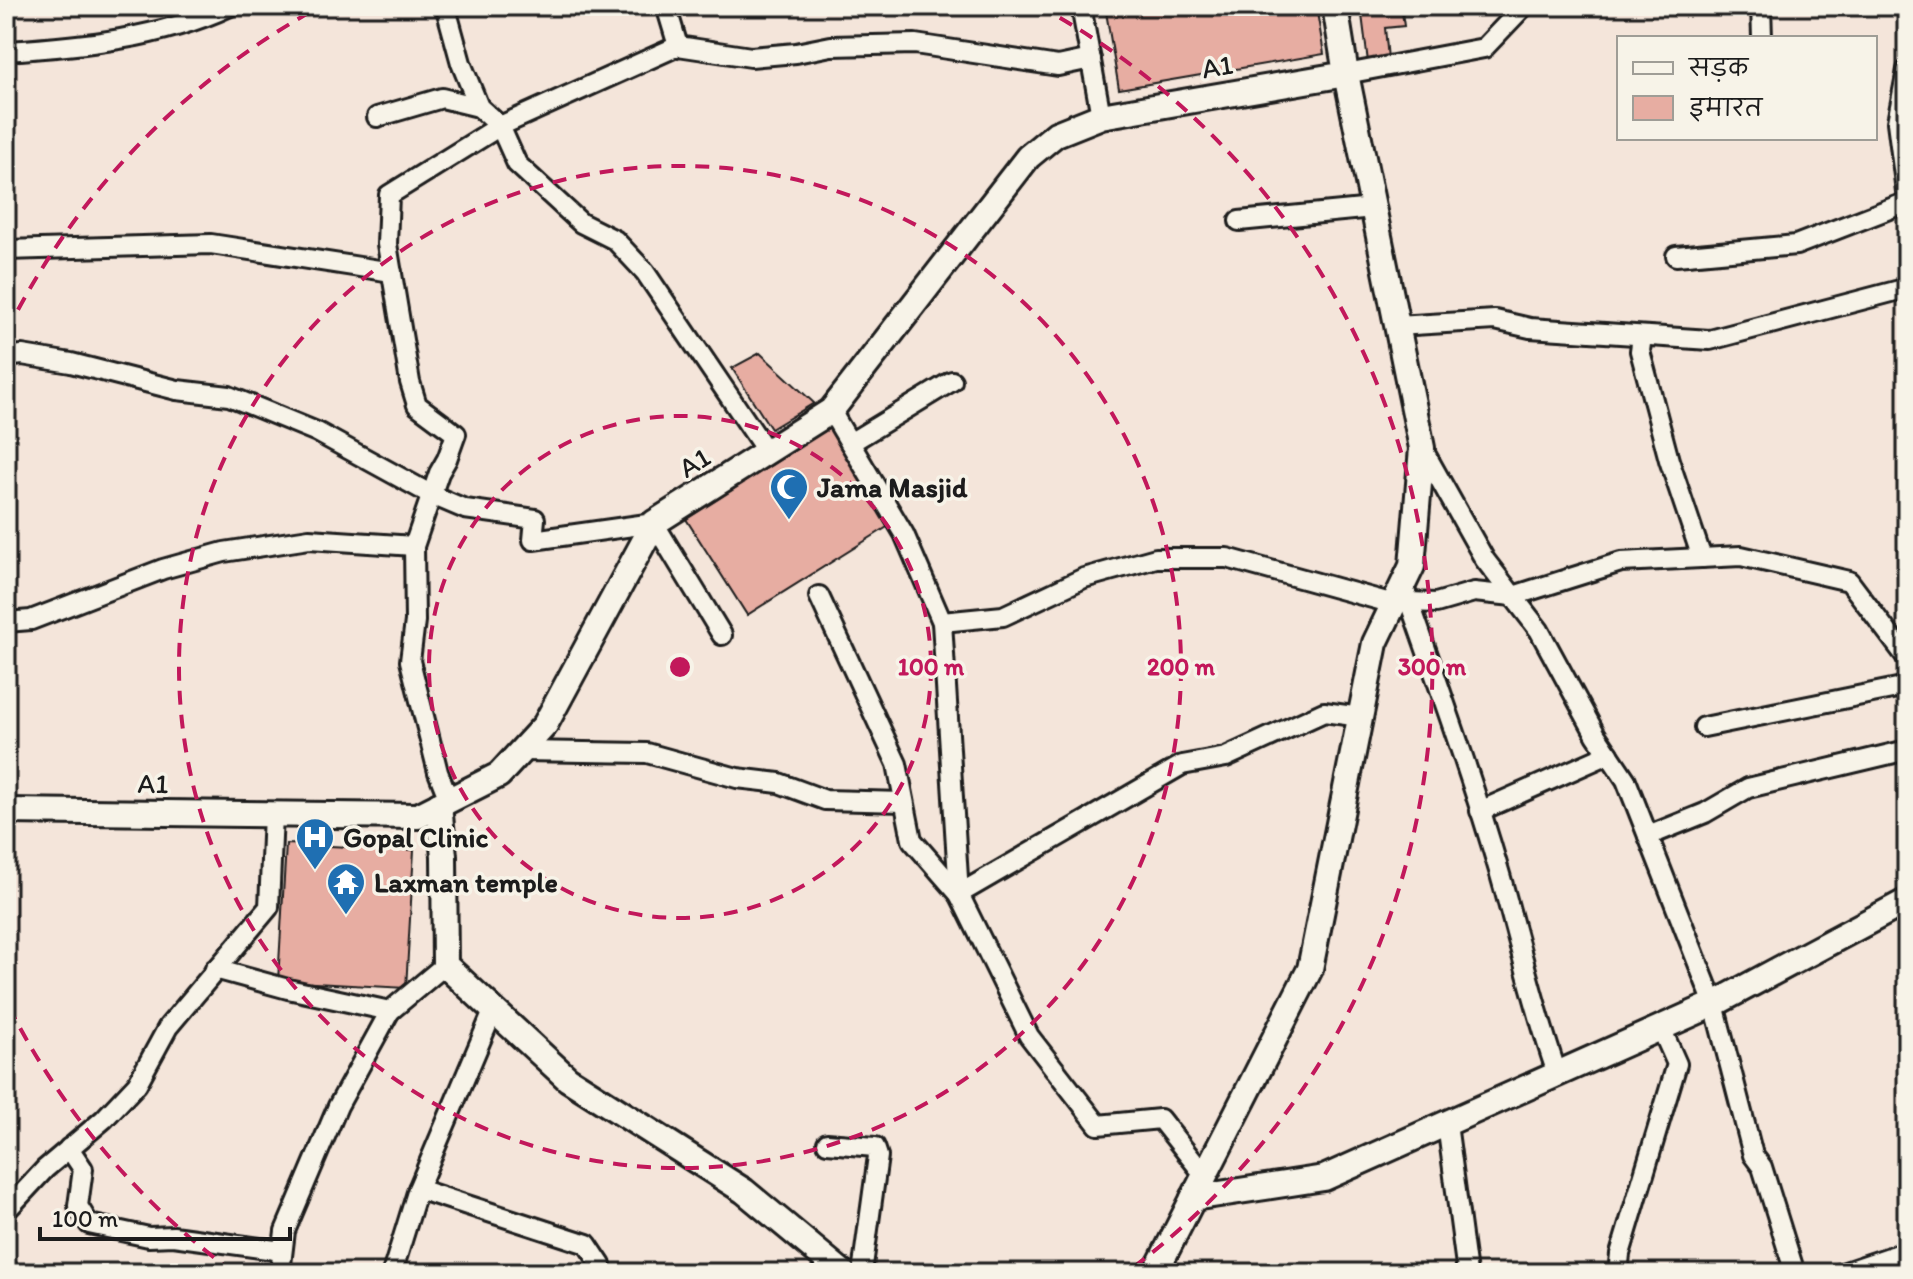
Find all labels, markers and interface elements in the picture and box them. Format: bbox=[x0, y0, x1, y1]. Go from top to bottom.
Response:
legend bbox=[1617, 36, 1877, 140]
street label: A1 bbox=[1199, 47, 1235, 85]
text: सड़क bbox=[1687, 53, 1750, 82]
text: इमारत bbox=[1689, 93, 1764, 122]
street label: A1 bbox=[672, 439, 716, 485]
mosque icon: Jama Masjid bbox=[768, 466, 810, 521]
place label: Jama Masjid bbox=[816, 470, 968, 504]
text: 100 m bbox=[898, 652, 965, 681]
text: 200 m bbox=[1147, 652, 1216, 681]
text: 300 m bbox=[1398, 652, 1467, 681]
centre of rings bbox=[666, 653, 694, 681]
street label: A1 bbox=[137, 766, 169, 800]
hospital icon: Gopal Clinic bbox=[294, 816, 336, 871]
place label: Gopal Clinic bbox=[343, 820, 488, 854]
temple icon: Laxman temple bbox=[325, 861, 367, 916]
place label: Laxman temple bbox=[374, 865, 558, 899]
scale bar bbox=[40, 1191, 290, 1241]
text: 100 m bbox=[52, 1204, 118, 1233]

